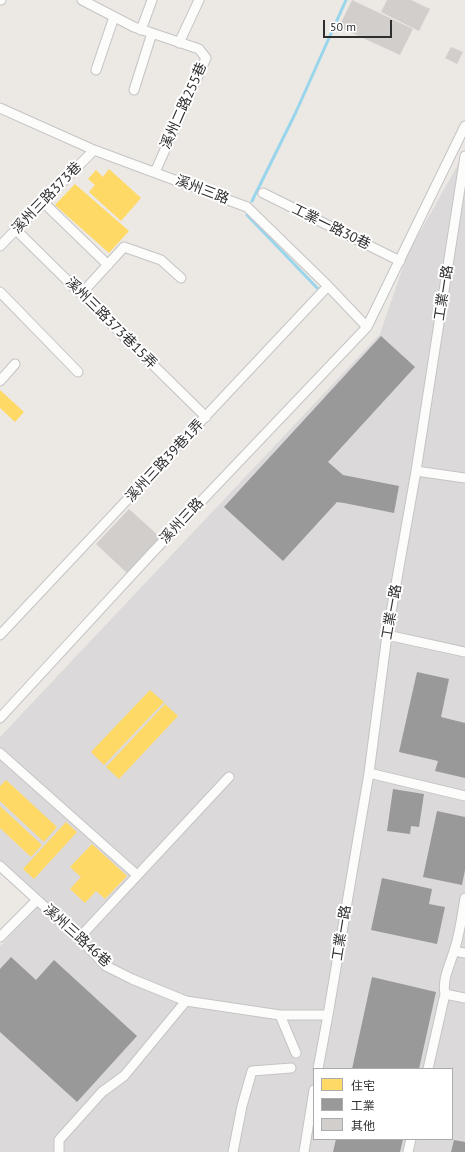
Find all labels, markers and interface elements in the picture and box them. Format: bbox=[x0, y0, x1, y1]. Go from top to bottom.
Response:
scale bar bbox=[325, 12, 394, 38]
text: 50 m bbox=[330, 19, 356, 34]
street label: 溪州二路255巷 bbox=[157, 60, 211, 152]
street label: 溪州三路373巷 bbox=[9, 159, 85, 237]
street label: 溪州三路 bbox=[173, 172, 231, 208]
street label: 工業一路30巷 bbox=[289, 201, 373, 253]
street label: 工業一路 bbox=[431, 264, 457, 322]
street label: 溪州三路373巷15弄 bbox=[62, 274, 160, 372]
street label: 溪州三路39巷1弄 bbox=[122, 416, 208, 506]
street label: 溪州三路 bbox=[157, 495, 207, 547]
street label: 工業一路 bbox=[379, 583, 405, 641]
street label: 溪州三路46巷 bbox=[40, 901, 114, 971]
street label: 工業一路 bbox=[329, 904, 355, 962]
legend bbox=[313, 1068, 453, 1140]
text: 住宅 bbox=[351, 1078, 375, 1093]
text: 工業 bbox=[351, 1098, 375, 1113]
text: 其他 bbox=[351, 1118, 375, 1133]

